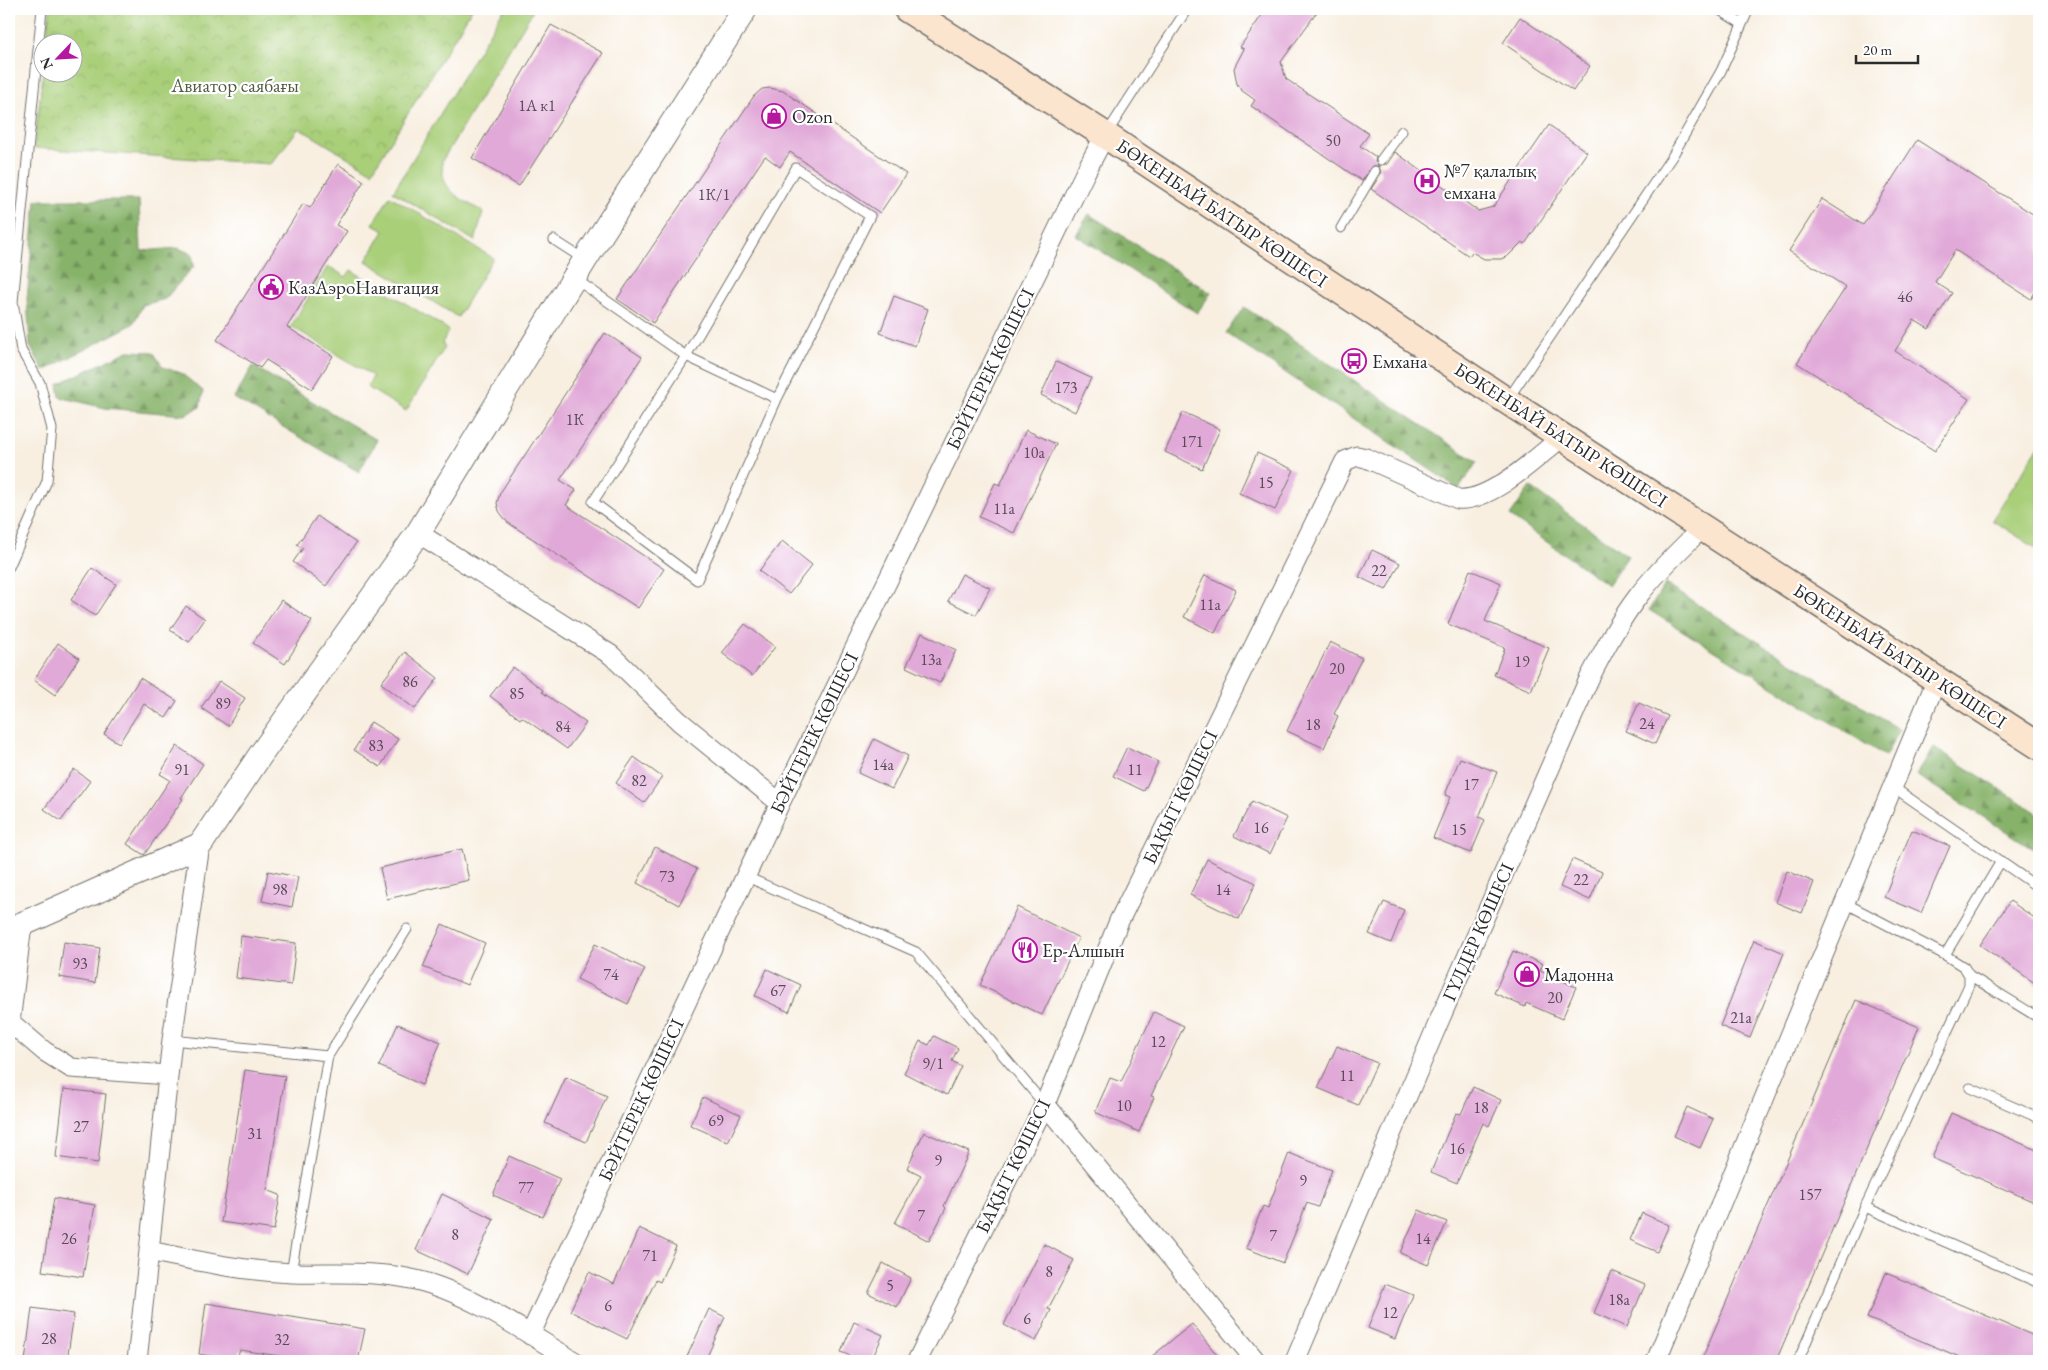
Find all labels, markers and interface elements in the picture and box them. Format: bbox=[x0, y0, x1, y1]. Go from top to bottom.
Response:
north arrow bbox=[32, 32, 82, 82]
scale bar bbox=[1856, 32, 1918, 64]
text: 20 m bbox=[1863, 40, 1892, 59]
text: N bbox=[35, 54, 57, 72]
park label: Авиатор саябағы bbox=[170, 73, 299, 98]
house number: 1А к1 bbox=[518, 95, 556, 116]
shop icon: Ozon bbox=[761, 103, 787, 129]
place label: Ozon bbox=[792, 104, 833, 129]
house number: 50 bbox=[1325, 130, 1341, 151]
street label: БӨКЕНБАЙ БАТЫР КӨШЕСІ bbox=[1112, 133, 1333, 293]
place label: №7 қалалық емхана bbox=[1444, 158, 1536, 205]
hospital icon: №7 қалалық емхана bbox=[1414, 168, 1440, 194]
house number: 1К/1 bbox=[698, 184, 730, 205]
public building icon: КазАэроНавигация bbox=[258, 274, 284, 300]
place label: КазАэроНавигация bbox=[288, 275, 440, 300]
street label: БӘЙТЕРЕК КӨШЕСІ bbox=[940, 284, 1040, 454]
house number: 46 bbox=[1897, 286, 1913, 307]
bus stop icon: Емхана bbox=[1341, 348, 1367, 374]
place label: Емхана bbox=[1372, 349, 1428, 374]
street label: БӨКЕНБАЙ БАТЫР КӨШЕСІ bbox=[1450, 357, 1673, 514]
house number: 173 bbox=[1054, 377, 1078, 398]
house number: 1К bbox=[566, 409, 585, 430]
house number: 171 bbox=[1180, 431, 1204, 452]
house number: 10а bbox=[1023, 442, 1045, 463]
house number: 15 bbox=[1258, 472, 1274, 493]
house number: 11а bbox=[993, 498, 1015, 519]
house number: 22 bbox=[1371, 560, 1387, 581]
street label: БӨКЕНБАЙ БАТЫР КӨШЕСІ bbox=[1789, 578, 2012, 735]
house number: 11а bbox=[1199, 594, 1221, 615]
street label: БӘЙТЕРЕК КӨШЕСІ bbox=[764, 648, 864, 818]
house number: 13а bbox=[920, 649, 942, 670]
house number: 19 bbox=[1514, 651, 1530, 672]
house number: 20 bbox=[1329, 658, 1345, 679]
house number: 86 bbox=[402, 671, 418, 692]
house number: 85 bbox=[509, 683, 525, 704]
house number: 89 bbox=[215, 693, 231, 714]
house number: 24 bbox=[1639, 713, 1655, 734]
house number: 18 bbox=[1305, 714, 1321, 735]
house number: 84 bbox=[555, 716, 571, 737]
street label: БАҚЫТ КӨШЕСІ bbox=[1137, 725, 1223, 868]
house number: 83 bbox=[368, 735, 384, 756]
house number: 14а bbox=[872, 754, 894, 775]
house number: 91 bbox=[174, 759, 190, 780]
house number: 11 bbox=[1127, 759, 1143, 780]
house number: 82 bbox=[631, 770, 647, 791]
house number: 17 bbox=[1463, 774, 1479, 795]
house number: 16 bbox=[1253, 817, 1269, 838]
house number: 15 bbox=[1451, 819, 1467, 840]
street label: ГҮЛДЕР КӨШЕСІ bbox=[1436, 859, 1520, 1005]
house number: 73 bbox=[659, 866, 675, 887]
house number: 22 bbox=[1573, 869, 1589, 890]
house number: 98 bbox=[272, 879, 288, 900]
house number: 14 bbox=[1215, 879, 1231, 900]
restaurant icon: Ер-Алшын bbox=[1012, 937, 1038, 963]
place label: Ер-Алшын bbox=[1042, 938, 1125, 963]
house number: 93 bbox=[72, 953, 88, 974]
shop icon: Мадонна bbox=[1514, 961, 1540, 987]
place label: Мадонна bbox=[1544, 962, 1614, 987]
house number: 74 bbox=[603, 964, 619, 985]
house number: 67 bbox=[770, 980, 786, 1001]
house number: 20 bbox=[1547, 987, 1563, 1008]
house number: 21а bbox=[1730, 1007, 1752, 1028]
street label: БӘЙТЕРЕК КӨШЕСІ bbox=[592, 1014, 690, 1185]
house number: 12 bbox=[1150, 1031, 1166, 1052]
house number: 9/1 bbox=[922, 1053, 944, 1074]
house number: 11 bbox=[1339, 1065, 1355, 1086]
street label: БАҚЫТ КӨШЕСІ bbox=[970, 1094, 1056, 1237]
house number: 10 bbox=[1116, 1095, 1132, 1116]
house number: 18 bbox=[1473, 1097, 1489, 1118]
house number: 69 bbox=[708, 1110, 724, 1131]
house number: 27 bbox=[73, 1116, 89, 1137]
house number: 31 bbox=[247, 1123, 263, 1144]
house number: 16 bbox=[1449, 1138, 1465, 1159]
house number: 9 bbox=[934, 1150, 942, 1171]
house number: 9 bbox=[1299, 1170, 1307, 1191]
house number: 77 bbox=[518, 1177, 534, 1198]
house number: 157 bbox=[1798, 1184, 1822, 1205]
house number: 7 bbox=[917, 1205, 925, 1226]
house number: 8 bbox=[451, 1224, 459, 1245]
house number: 7 bbox=[1269, 1225, 1277, 1246]
house number: 26 bbox=[61, 1228, 77, 1249]
house number: 14 bbox=[1415, 1228, 1431, 1249]
house number: 71 bbox=[642, 1245, 658, 1266]
house number: 8 bbox=[1045, 1261, 1053, 1282]
house number: 5 bbox=[886, 1275, 894, 1296]
house number: 18а bbox=[1608, 1289, 1630, 1310]
house number: 6 bbox=[604, 1295, 612, 1316]
house number: 12 bbox=[1382, 1302, 1398, 1323]
house number: 6 bbox=[1023, 1308, 1031, 1329]
house number: 28 bbox=[41, 1328, 57, 1349]
house number: 32 bbox=[274, 1329, 290, 1350]

